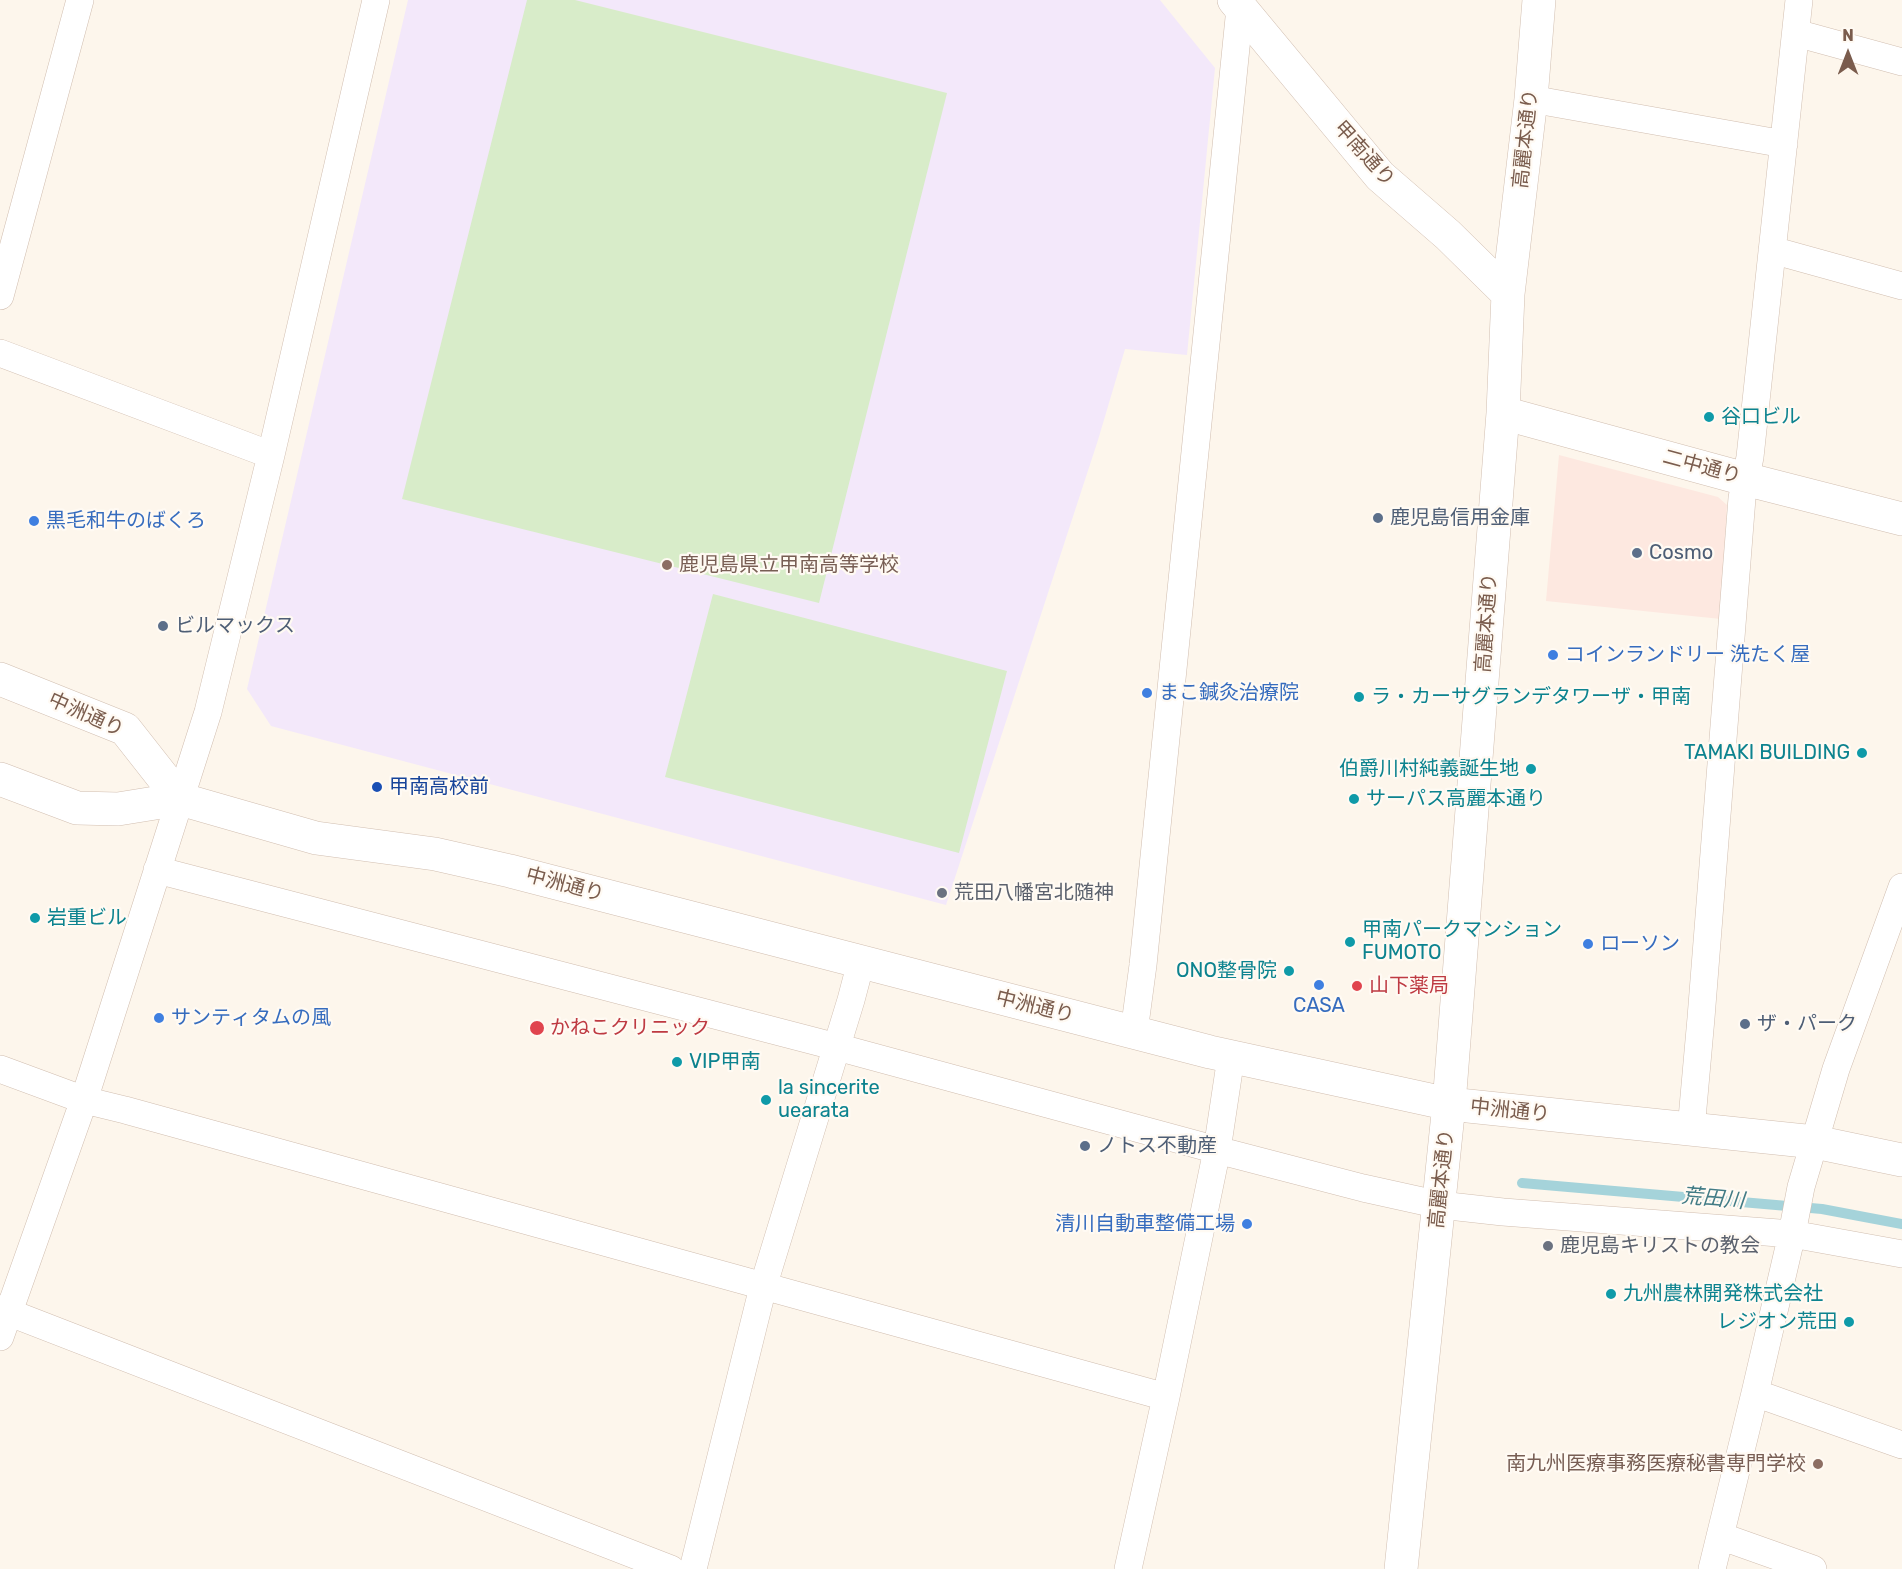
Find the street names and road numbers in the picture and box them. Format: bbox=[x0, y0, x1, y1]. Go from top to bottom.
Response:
street label: 高麗本通り bbox=[1509, 88, 1543, 190]
street label: 甲南通り bbox=[1328, 116, 1400, 192]
street label: 二中通り bbox=[1660, 445, 1744, 489]
street label: 高麗本通り bbox=[1472, 572, 1502, 674]
street label: 中洲通り bbox=[45, 688, 127, 742]
street label: 中洲通り bbox=[523, 863, 607, 907]
street label: 中洲通り bbox=[993, 986, 1077, 1028]
street label: 中洲通り bbox=[1469, 1095, 1551, 1127]
street label: 高麗本通り bbox=[1425, 1128, 1459, 1230]

